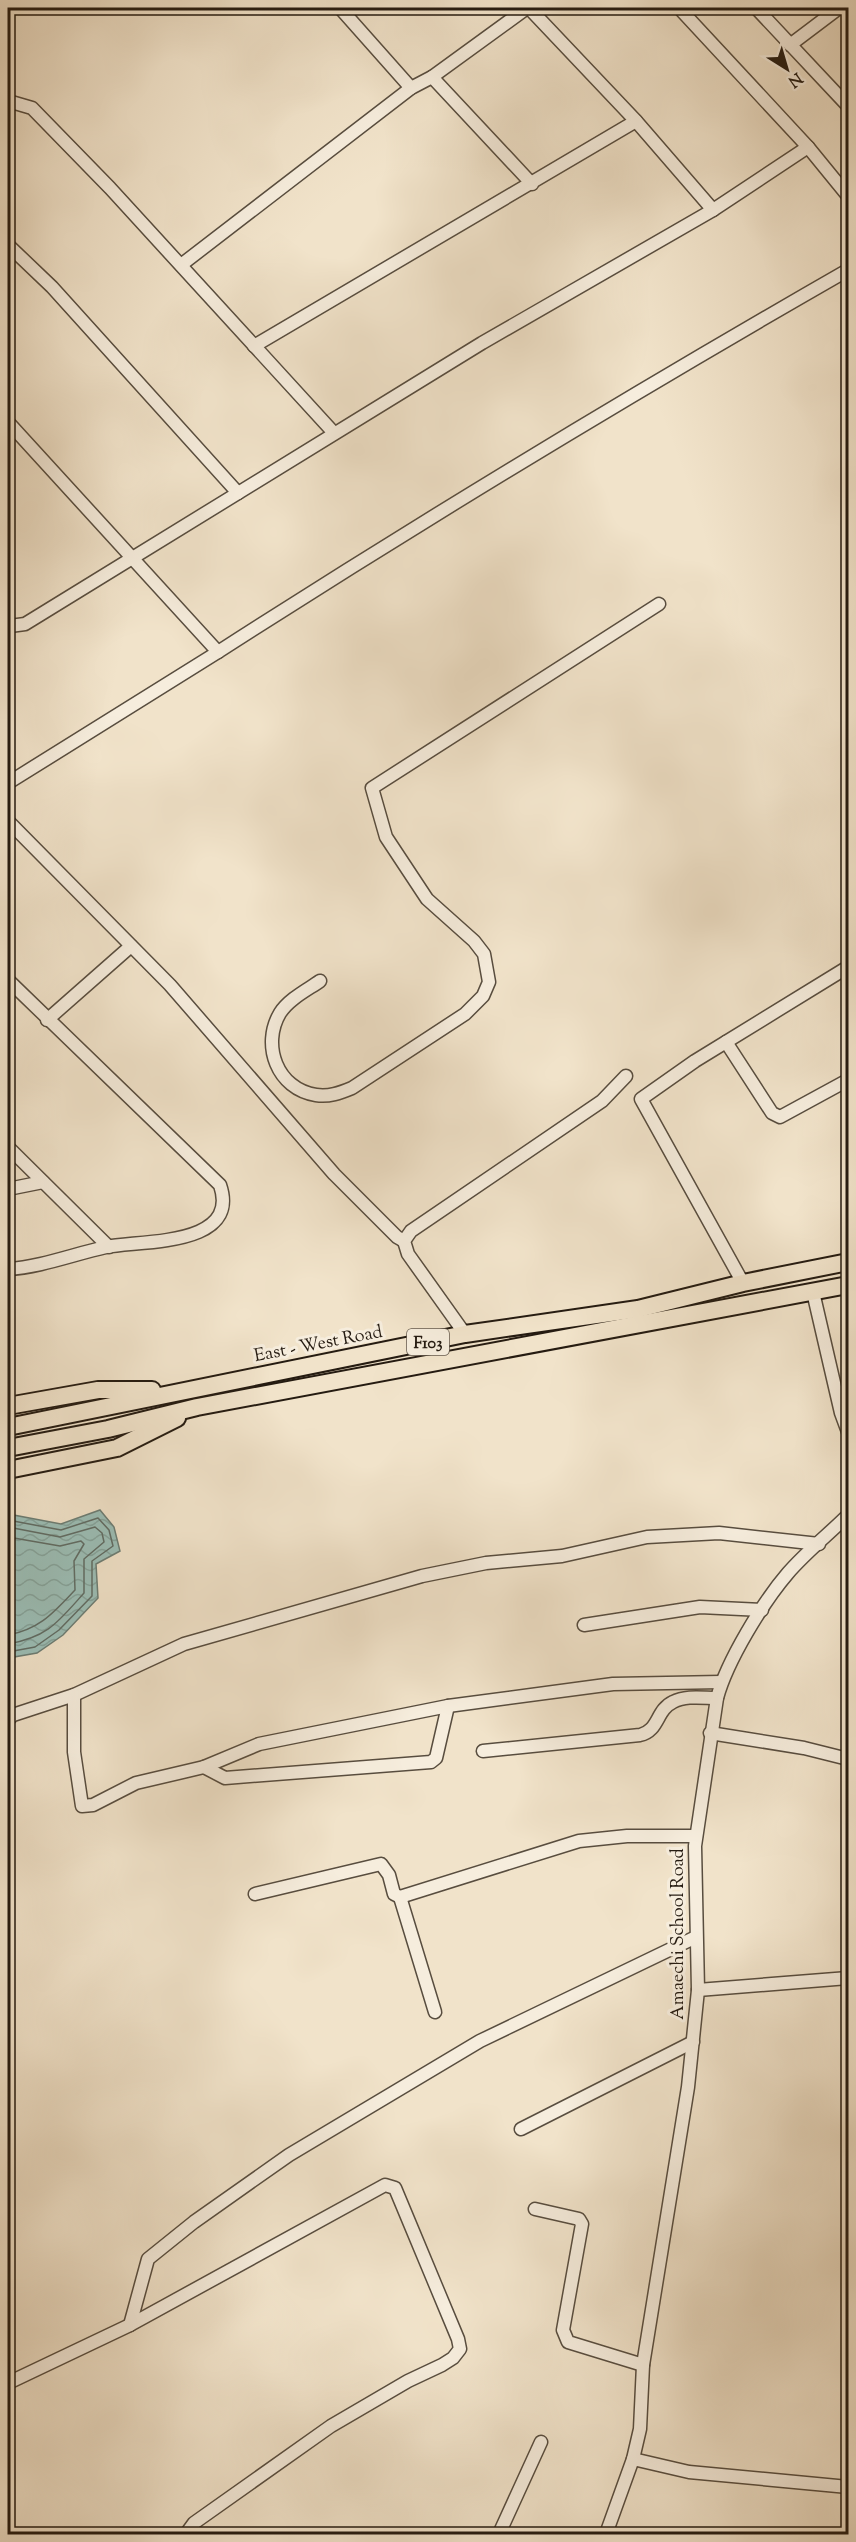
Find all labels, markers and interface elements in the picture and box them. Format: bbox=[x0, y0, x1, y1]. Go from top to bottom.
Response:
north arrow bbox=[757, 39, 817, 99]
text: N bbox=[782, 66, 807, 92]
street label: East - West Road bbox=[252, 1320, 385, 1370]
road number: F103 bbox=[407, 1329, 449, 1355]
street label: Amaechi School Road bbox=[666, 1848, 692, 2020]

